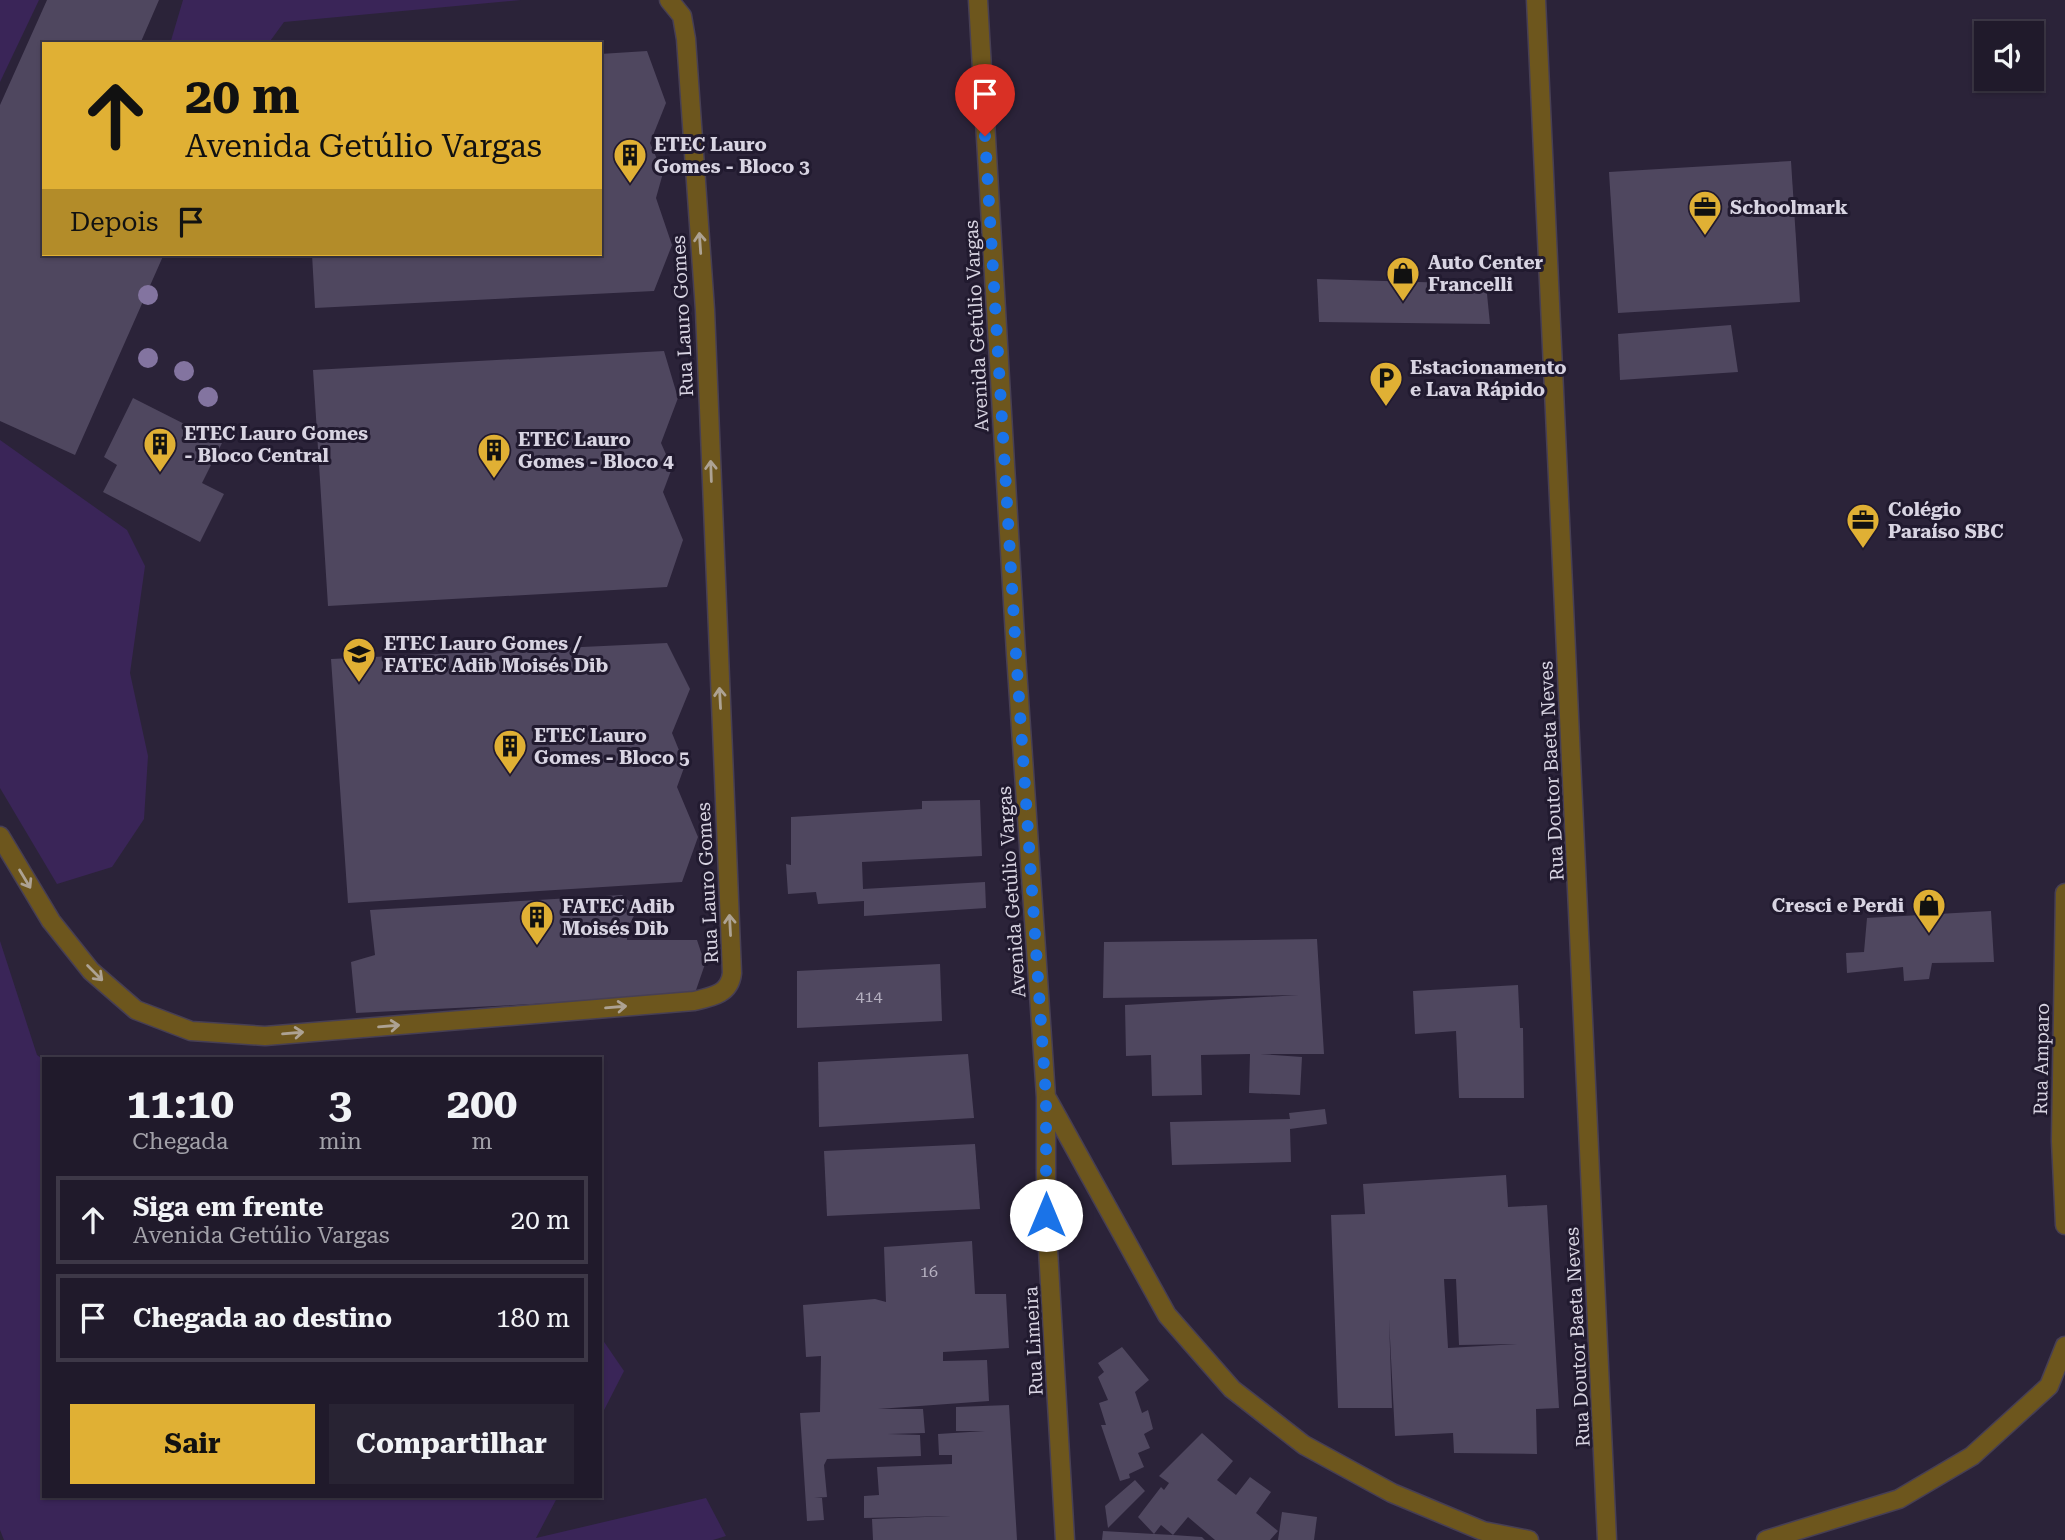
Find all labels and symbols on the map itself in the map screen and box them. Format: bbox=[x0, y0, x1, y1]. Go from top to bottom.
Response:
pin bbox=[955, 64, 1015, 136]
place label: ETEC Lauro Gomes - Bloco 3 bbox=[654, 133, 810, 178]
building icon: ETEC Lauro Gomes - Bloco 3 bbox=[611, 136, 649, 185]
office icon: Schoolmark bbox=[1686, 188, 1724, 237]
place label: Schoolmark bbox=[1730, 196, 1848, 219]
street label: Avenida Getúlio Vargas bbox=[959, 220, 994, 432]
one-way arrow bbox=[693, 233, 706, 255]
street label: Rua Lauro Gomes bbox=[667, 235, 698, 397]
place label: Auto Center Francelli bbox=[1428, 251, 1544, 296]
shop icon: Auto Center Francelli bbox=[1384, 254, 1422, 303]
place label: Estacionamento e Lava Rápido bbox=[1410, 356, 1567, 401]
parking icon: Estacionamento e Lava Rápido bbox=[1367, 359, 1405, 408]
place label: ETEC Lauro Gomes - Bloco Central bbox=[184, 422, 368, 467]
building icon: ETEC Lauro Gomes - Bloco Central bbox=[141, 425, 179, 474]
place label: ETEC Lauro Gomes - Bloco 4 bbox=[518, 428, 674, 473]
building icon: ETEC Lauro Gomes - Bloco 4 bbox=[475, 431, 513, 480]
one-way arrow bbox=[704, 459, 717, 482]
place label: Colégio Paraíso SBC bbox=[1888, 498, 2004, 543]
office icon: Colégio Paraíso SBC bbox=[1844, 501, 1882, 550]
place label: ETEC Lauro Gomes / FATEC Adib Moisés Dib bbox=[384, 632, 608, 677]
school or university icon: ETEC Lauro Gomes / FATEC Adib Moisés Dib bbox=[340, 635, 378, 684]
street label: Rua Doutor Baeta Neves bbox=[1534, 661, 1569, 881]
one-way arrow bbox=[713, 687, 726, 710]
place label: ETEC Lauro Gomes - Bloco 5 bbox=[534, 724, 690, 769]
building icon: ETEC Lauro Gomes - Bloco 5 bbox=[491, 727, 529, 776]
street label: Avenida Getúlio Vargas bbox=[993, 785, 1030, 999]
street label: Rua Lauro Gomes bbox=[692, 802, 723, 964]
one-way arrow bbox=[19, 868, 33, 888]
shop icon: Cresci e Perdi bbox=[1910, 886, 1948, 935]
place label: Cresci e Perdi bbox=[1772, 894, 1904, 917]
place label: FATEC Adib Moisés Dib bbox=[562, 895, 675, 940]
building icon: FATEC Adib Moisés Dib bbox=[518, 898, 556, 947]
one-way arrow bbox=[724, 914, 737, 937]
one-way arrow bbox=[86, 965, 103, 982]
house number: 414 bbox=[856, 987, 882, 1006]
one-way arrow bbox=[604, 1000, 626, 1013]
street label: Rua Amparo bbox=[2029, 1003, 2054, 1115]
one-way arrow bbox=[377, 1019, 400, 1032]
one-way arrow bbox=[281, 1026, 304, 1039]
position arrow bbox=[1009, 1178, 1083, 1252]
street label: Rua Doutor Baeta Neves bbox=[1560, 1227, 1595, 1447]
house number: 16 bbox=[920, 1262, 938, 1281]
street label: Rua Limeira bbox=[1019, 1285, 1048, 1396]

